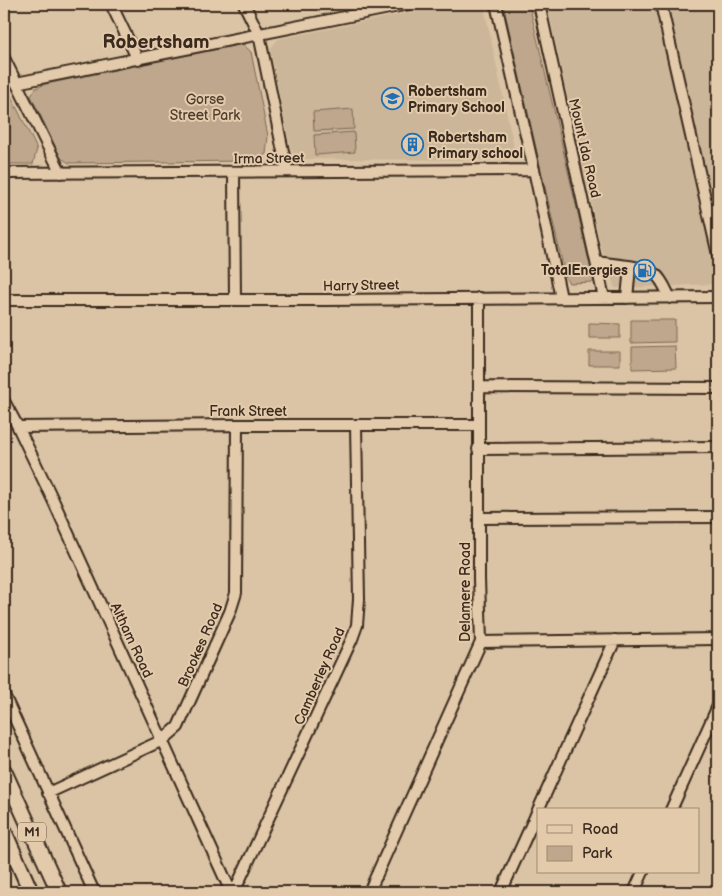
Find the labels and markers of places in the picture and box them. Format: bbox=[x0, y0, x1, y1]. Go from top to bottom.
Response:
place label: Robertsham Primary School bbox=[408, 83, 505, 116]
school or university icon: Robertsham Primary School bbox=[380, 87, 404, 111]
place label: Robertsham Primary school bbox=[428, 129, 523, 162]
building icon: Robertsham Primary school bbox=[400, 133, 424, 157]
fuel station icon: TotalEnergies bbox=[632, 258, 656, 282]
place label: TotalEnergies bbox=[541, 262, 628, 279]

